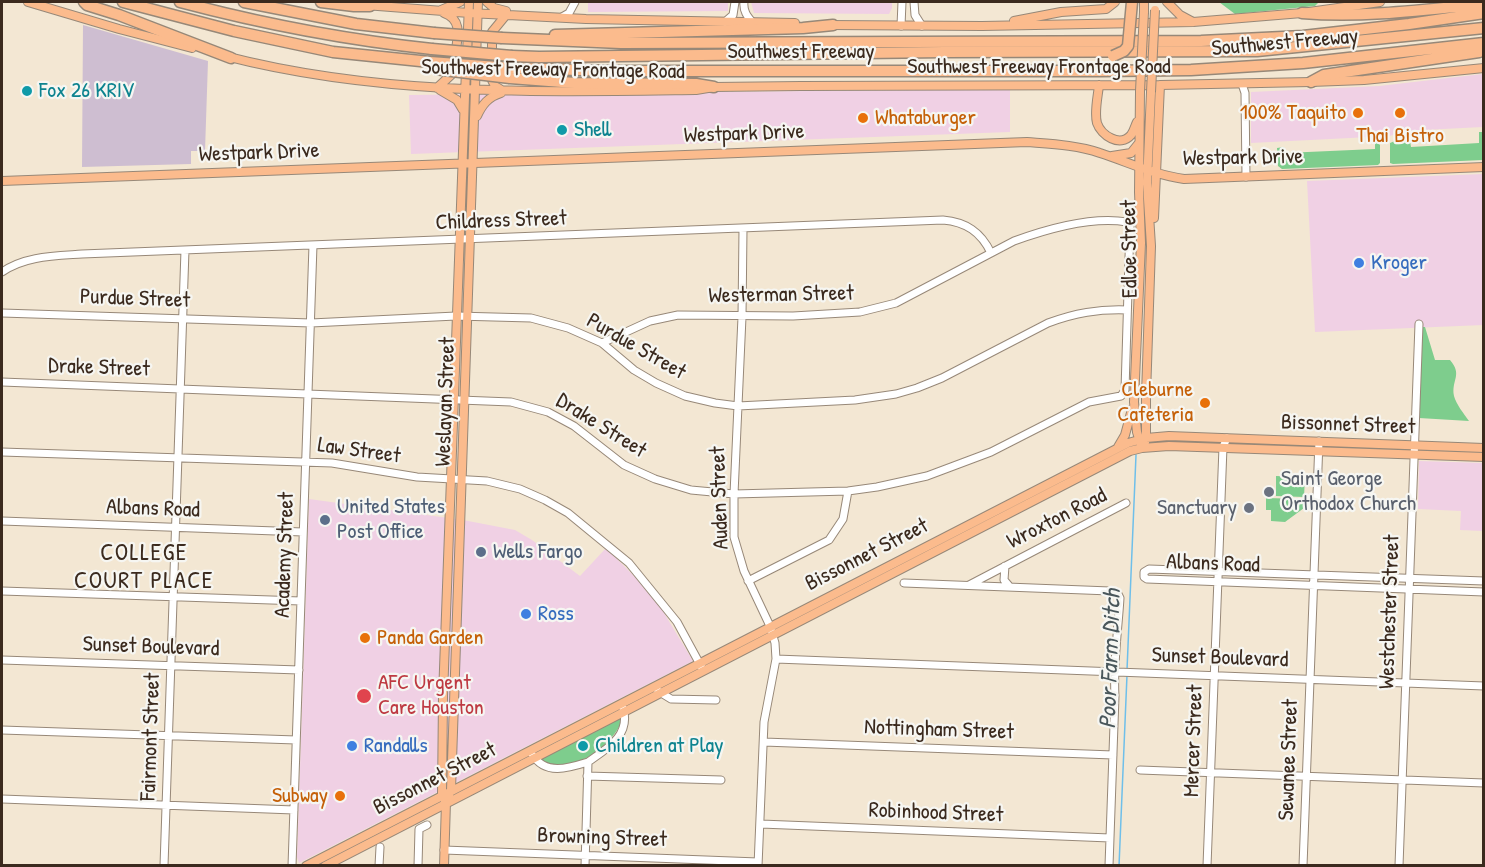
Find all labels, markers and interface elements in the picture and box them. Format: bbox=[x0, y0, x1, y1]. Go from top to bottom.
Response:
street label: Southwest Freeway bbox=[1211, 23, 1359, 63]
street label: Southwest Freeway bbox=[728, 39, 874, 65]
street label: Southwest Freeway Frontage Road bbox=[907, 54, 1171, 80]
street label: Southwest Freeway Frontage Road bbox=[421, 55, 685, 85]
place label: Fox 26 KRIV bbox=[39, 78, 134, 104]
marker: Fox 26 KRIV bbox=[20, 84, 34, 98]
place label: 100% Taquito bbox=[1240, 100, 1346, 126]
place label: Whataburger bbox=[875, 105, 976, 131]
marker: 100% Taquito bbox=[1351, 106, 1365, 120]
marker: Thai Bistro bbox=[1393, 106, 1407, 120]
marker: Whataburger bbox=[856, 111, 870, 125]
place label: Shell bbox=[574, 117, 612, 143]
street label: Westpark Drive bbox=[683, 119, 805, 149]
marker: Shell bbox=[555, 123, 569, 137]
place label: Thai Bistro bbox=[1356, 123, 1444, 149]
street label: Westpark Drive bbox=[198, 138, 320, 168]
street label: Westpark Drive bbox=[1183, 144, 1303, 172]
street label: Edloe Street bbox=[1116, 200, 1144, 298]
street label: Childress Street bbox=[435, 206, 567, 236]
place label: Kroger bbox=[1371, 250, 1427, 276]
marker: Kroger bbox=[1352, 256, 1366, 270]
street label: Westerman Street bbox=[708, 281, 854, 309]
street label: Purdue Street bbox=[79, 284, 191, 314]
street label: Purdue Street bbox=[582, 308, 690, 386]
street label: Weslayan Street bbox=[431, 337, 461, 467]
street label: Drake Street bbox=[48, 353, 150, 383]
place label: Cleburne Cafeteria bbox=[1117, 377, 1193, 428]
street label: Drake Street bbox=[551, 388, 651, 464]
marker: Cleburne Cafeteria bbox=[1198, 396, 1212, 410]
street label: Bissonnet Street bbox=[1280, 409, 1416, 441]
street label: Law Street bbox=[316, 432, 402, 470]
street label: Auden Street bbox=[705, 446, 735, 550]
place label: Saint George Orthodox Church bbox=[1281, 466, 1416, 518]
street label: Wroxton Road bbox=[1003, 483, 1111, 555]
marker: Saint George Orthodox Church bbox=[1262, 485, 1276, 499]
street label: Academy Street bbox=[270, 492, 300, 618]
street label: Albans Road bbox=[106, 494, 200, 524]
place label: United States Post Office bbox=[337, 494, 445, 546]
place label: Sanctuary bbox=[1157, 495, 1237, 521]
marker: Sanctuary bbox=[1242, 501, 1256, 515]
marker: United States Post Office bbox=[318, 513, 332, 527]
street label: Bissonnet Street bbox=[801, 513, 933, 597]
street label: Westchester Street bbox=[1374, 534, 1406, 690]
place label: Wells Fargo bbox=[493, 539, 582, 565]
district label: COLLEGE COURT PLACE bbox=[74, 540, 214, 596]
marker: Wells Fargo bbox=[474, 545, 488, 559]
street label: Albans Road bbox=[1166, 549, 1260, 579]
water label: Poor Farm Ditch bbox=[1094, 589, 1128, 729]
place label: Ross bbox=[538, 601, 574, 627]
marker: Ross bbox=[519, 607, 533, 621]
place label: Panda Garden bbox=[377, 625, 483, 651]
street label: Sunset Boulevard bbox=[82, 631, 220, 663]
marker: Panda Garden bbox=[358, 631, 372, 645]
street label: Sunset Boulevard bbox=[1151, 642, 1289, 674]
place label: AFC Urgent Care Houston bbox=[378, 670, 484, 722]
street label: Fairmont Street bbox=[136, 673, 166, 801]
street label: Mercer Street bbox=[1179, 684, 1209, 798]
marker: AFC Urgent Care Houston bbox=[355, 687, 373, 705]
street label: Sewanee Street bbox=[1274, 699, 1304, 821]
street label: Nottingham Street bbox=[864, 714, 1014, 746]
place label: Randalls bbox=[364, 733, 428, 759]
place label: Children at Play bbox=[595, 733, 724, 759]
street label: Bissonnet Street bbox=[369, 737, 501, 821]
marker: Randalls bbox=[345, 739, 359, 753]
marker: Children at Play bbox=[576, 739, 590, 753]
place label: Subway bbox=[272, 783, 328, 809]
marker: Subway bbox=[333, 789, 347, 803]
street label: Robinhood Street bbox=[868, 797, 1004, 829]
street label: Browning Street bbox=[537, 823, 667, 853]

